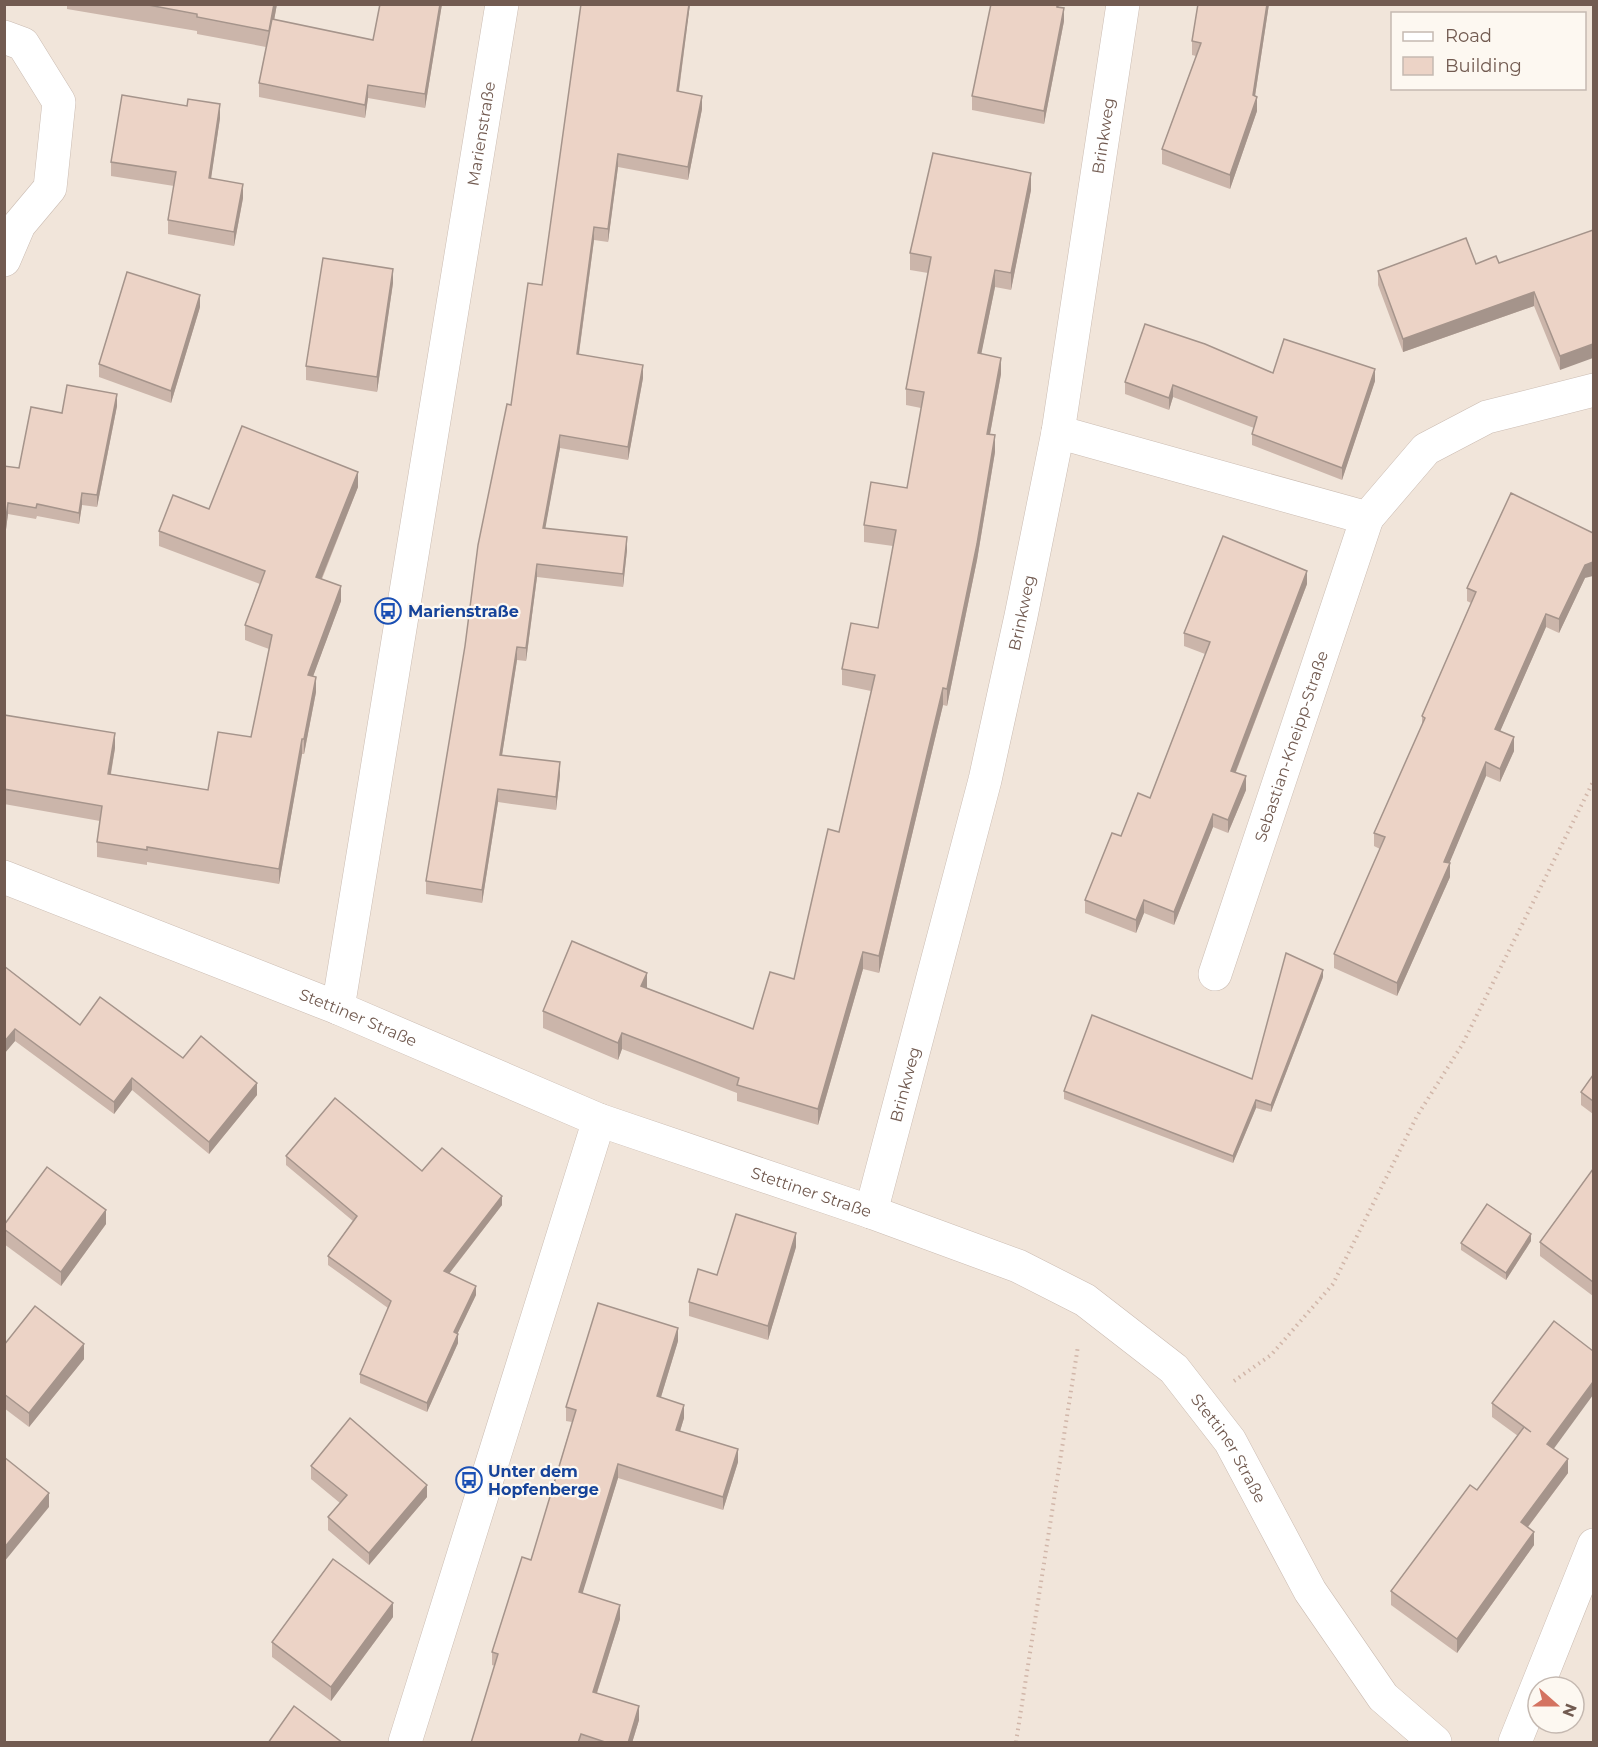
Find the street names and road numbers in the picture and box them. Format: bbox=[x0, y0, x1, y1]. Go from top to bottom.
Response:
street label: Marienstraße bbox=[463, 80, 499, 187]
street label: Brinkweg bbox=[1088, 96, 1119, 175]
street label: Brinkweg bbox=[1005, 573, 1039, 653]
street label: Sebastian-Kneipp-Straße bbox=[1251, 648, 1332, 845]
street label: Stettiner Straße bbox=[296, 985, 420, 1051]
street label: Brinkweg bbox=[886, 1045, 924, 1124]
street label: Stettiner Straße bbox=[749, 1163, 874, 1221]
street label: Stettiner Straße bbox=[1187, 1390, 1270, 1506]

